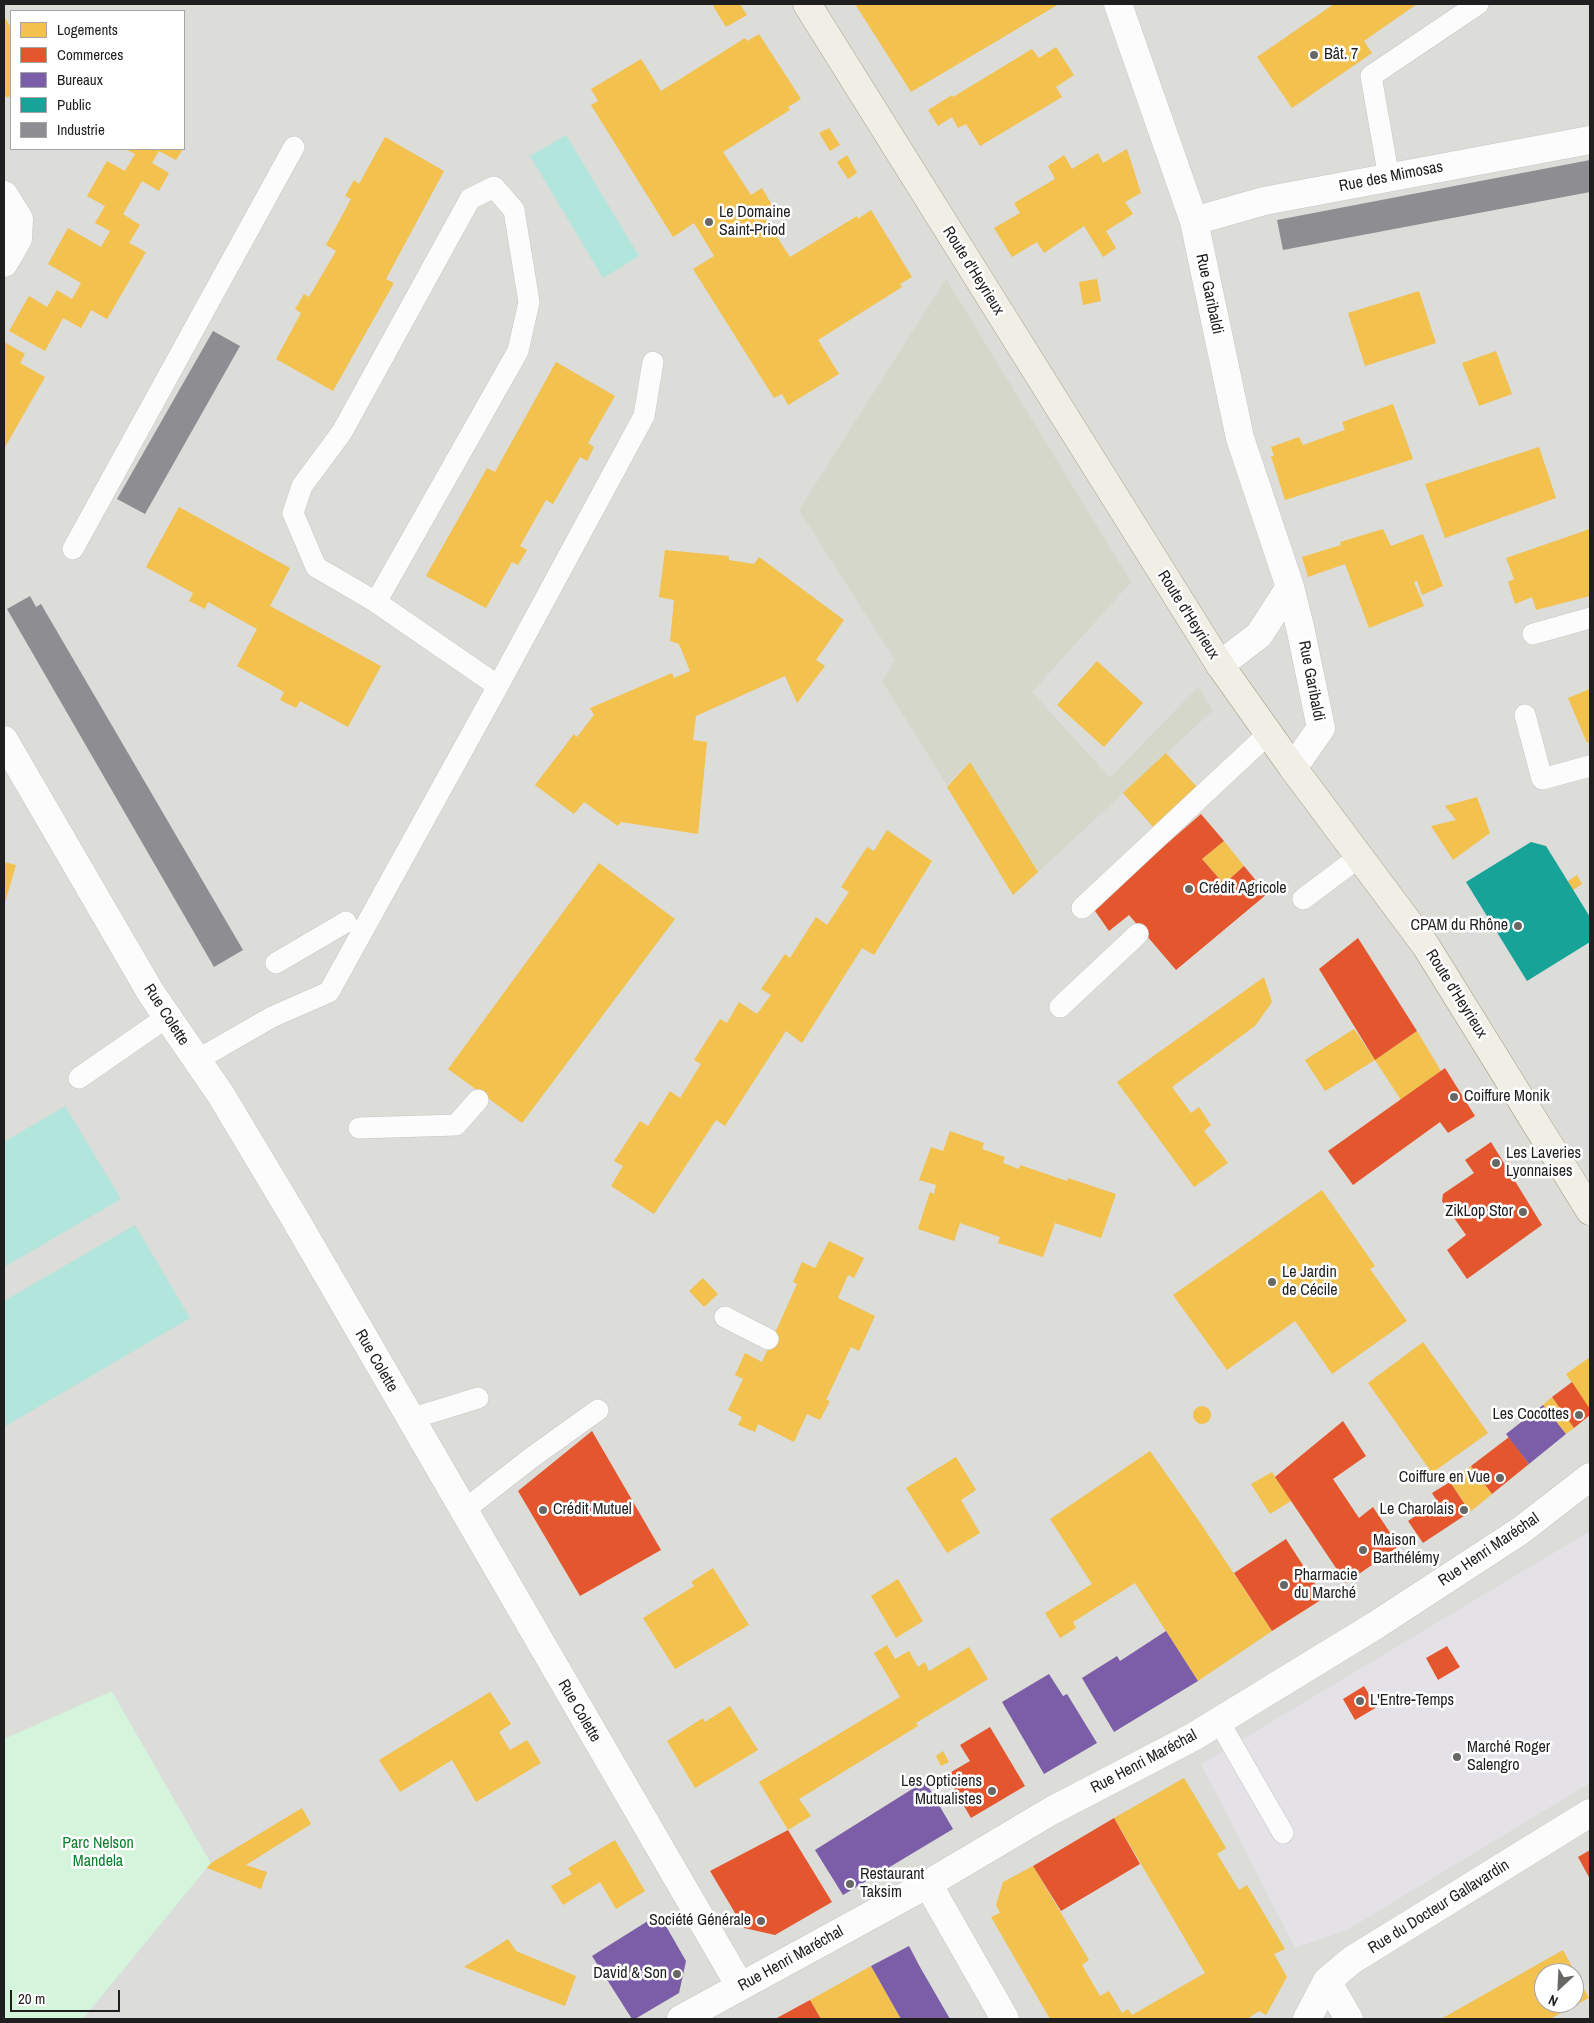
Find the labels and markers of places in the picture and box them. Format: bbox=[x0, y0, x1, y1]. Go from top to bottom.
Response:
place label: Bât. 7 bbox=[1324, 45, 1358, 65]
marker: Bât. 7 bbox=[1308, 49, 1320, 61]
place label: Le Domaine Saint-Priod bbox=[719, 203, 790, 241]
marker: Le Domaine Saint-Priod bbox=[703, 216, 715, 228]
place label: Crédit Agricole bbox=[1199, 879, 1287, 899]
marker: Crédit Agricole bbox=[1183, 883, 1195, 895]
place label: CPAM du Rhône bbox=[1411, 916, 1508, 936]
marker: CPAM du Rhône bbox=[1512, 920, 1524, 932]
place label: Coiffure Monik bbox=[1464, 1087, 1550, 1107]
marker: Coiffure Monik bbox=[1448, 1091, 1460, 1103]
place label: Les Laveries Lyonnaises bbox=[1506, 1144, 1581, 1182]
marker: Les Laveries Lyonnaises bbox=[1490, 1157, 1502, 1169]
place label: ZikLop Stor bbox=[1445, 1202, 1513, 1222]
marker: ZikLop Stor bbox=[1517, 1206, 1529, 1218]
place label: Le Jardin de Cécile bbox=[1282, 1263, 1337, 1301]
marker: Le Jardin de Cécile bbox=[1266, 1276, 1278, 1288]
place label: Les Cocottes bbox=[1492, 1405, 1569, 1425]
marker: Les Cocottes bbox=[1573, 1409, 1585, 1421]
place label: Coiffure en Vue bbox=[1399, 1468, 1490, 1488]
marker: Coiffure en Vue bbox=[1494, 1472, 1506, 1484]
place label: Crédit Mutuel bbox=[553, 1500, 632, 1520]
place label: Le Charolais bbox=[1380, 1500, 1454, 1520]
marker: Crédit Mutuel bbox=[537, 1504, 549, 1516]
marker: Le Charolais bbox=[1458, 1504, 1470, 1516]
place label: Maison Barthélémy bbox=[1373, 1531, 1439, 1569]
marker: Maison Barthélémy bbox=[1357, 1544, 1369, 1556]
place label: Pharmacie du Marché bbox=[1294, 1566, 1357, 1604]
marker: Pharmacie du Marché bbox=[1278, 1579, 1290, 1591]
place label: L'Entre-Temps bbox=[1370, 1691, 1454, 1711]
marker: L'Entre-Temps bbox=[1354, 1695, 1366, 1707]
place label: Marché Roger Salengro bbox=[1467, 1738, 1550, 1776]
marker: Marché Roger Salengro bbox=[1451, 1751, 1463, 1763]
place label: Les Opticiens Mutualistes bbox=[901, 1772, 982, 1810]
marker: Les Opticiens Mutualistes bbox=[986, 1785, 998, 1797]
place label: Restaurant Taksim bbox=[860, 1865, 924, 1903]
marker: Restaurant Taksim bbox=[844, 1878, 856, 1890]
place label: Société Générale bbox=[649, 1911, 751, 1931]
marker: Société Générale bbox=[755, 1915, 767, 1927]
place label: David & Son bbox=[593, 1964, 667, 1984]
marker: David & Son bbox=[671, 1968, 683, 1980]

